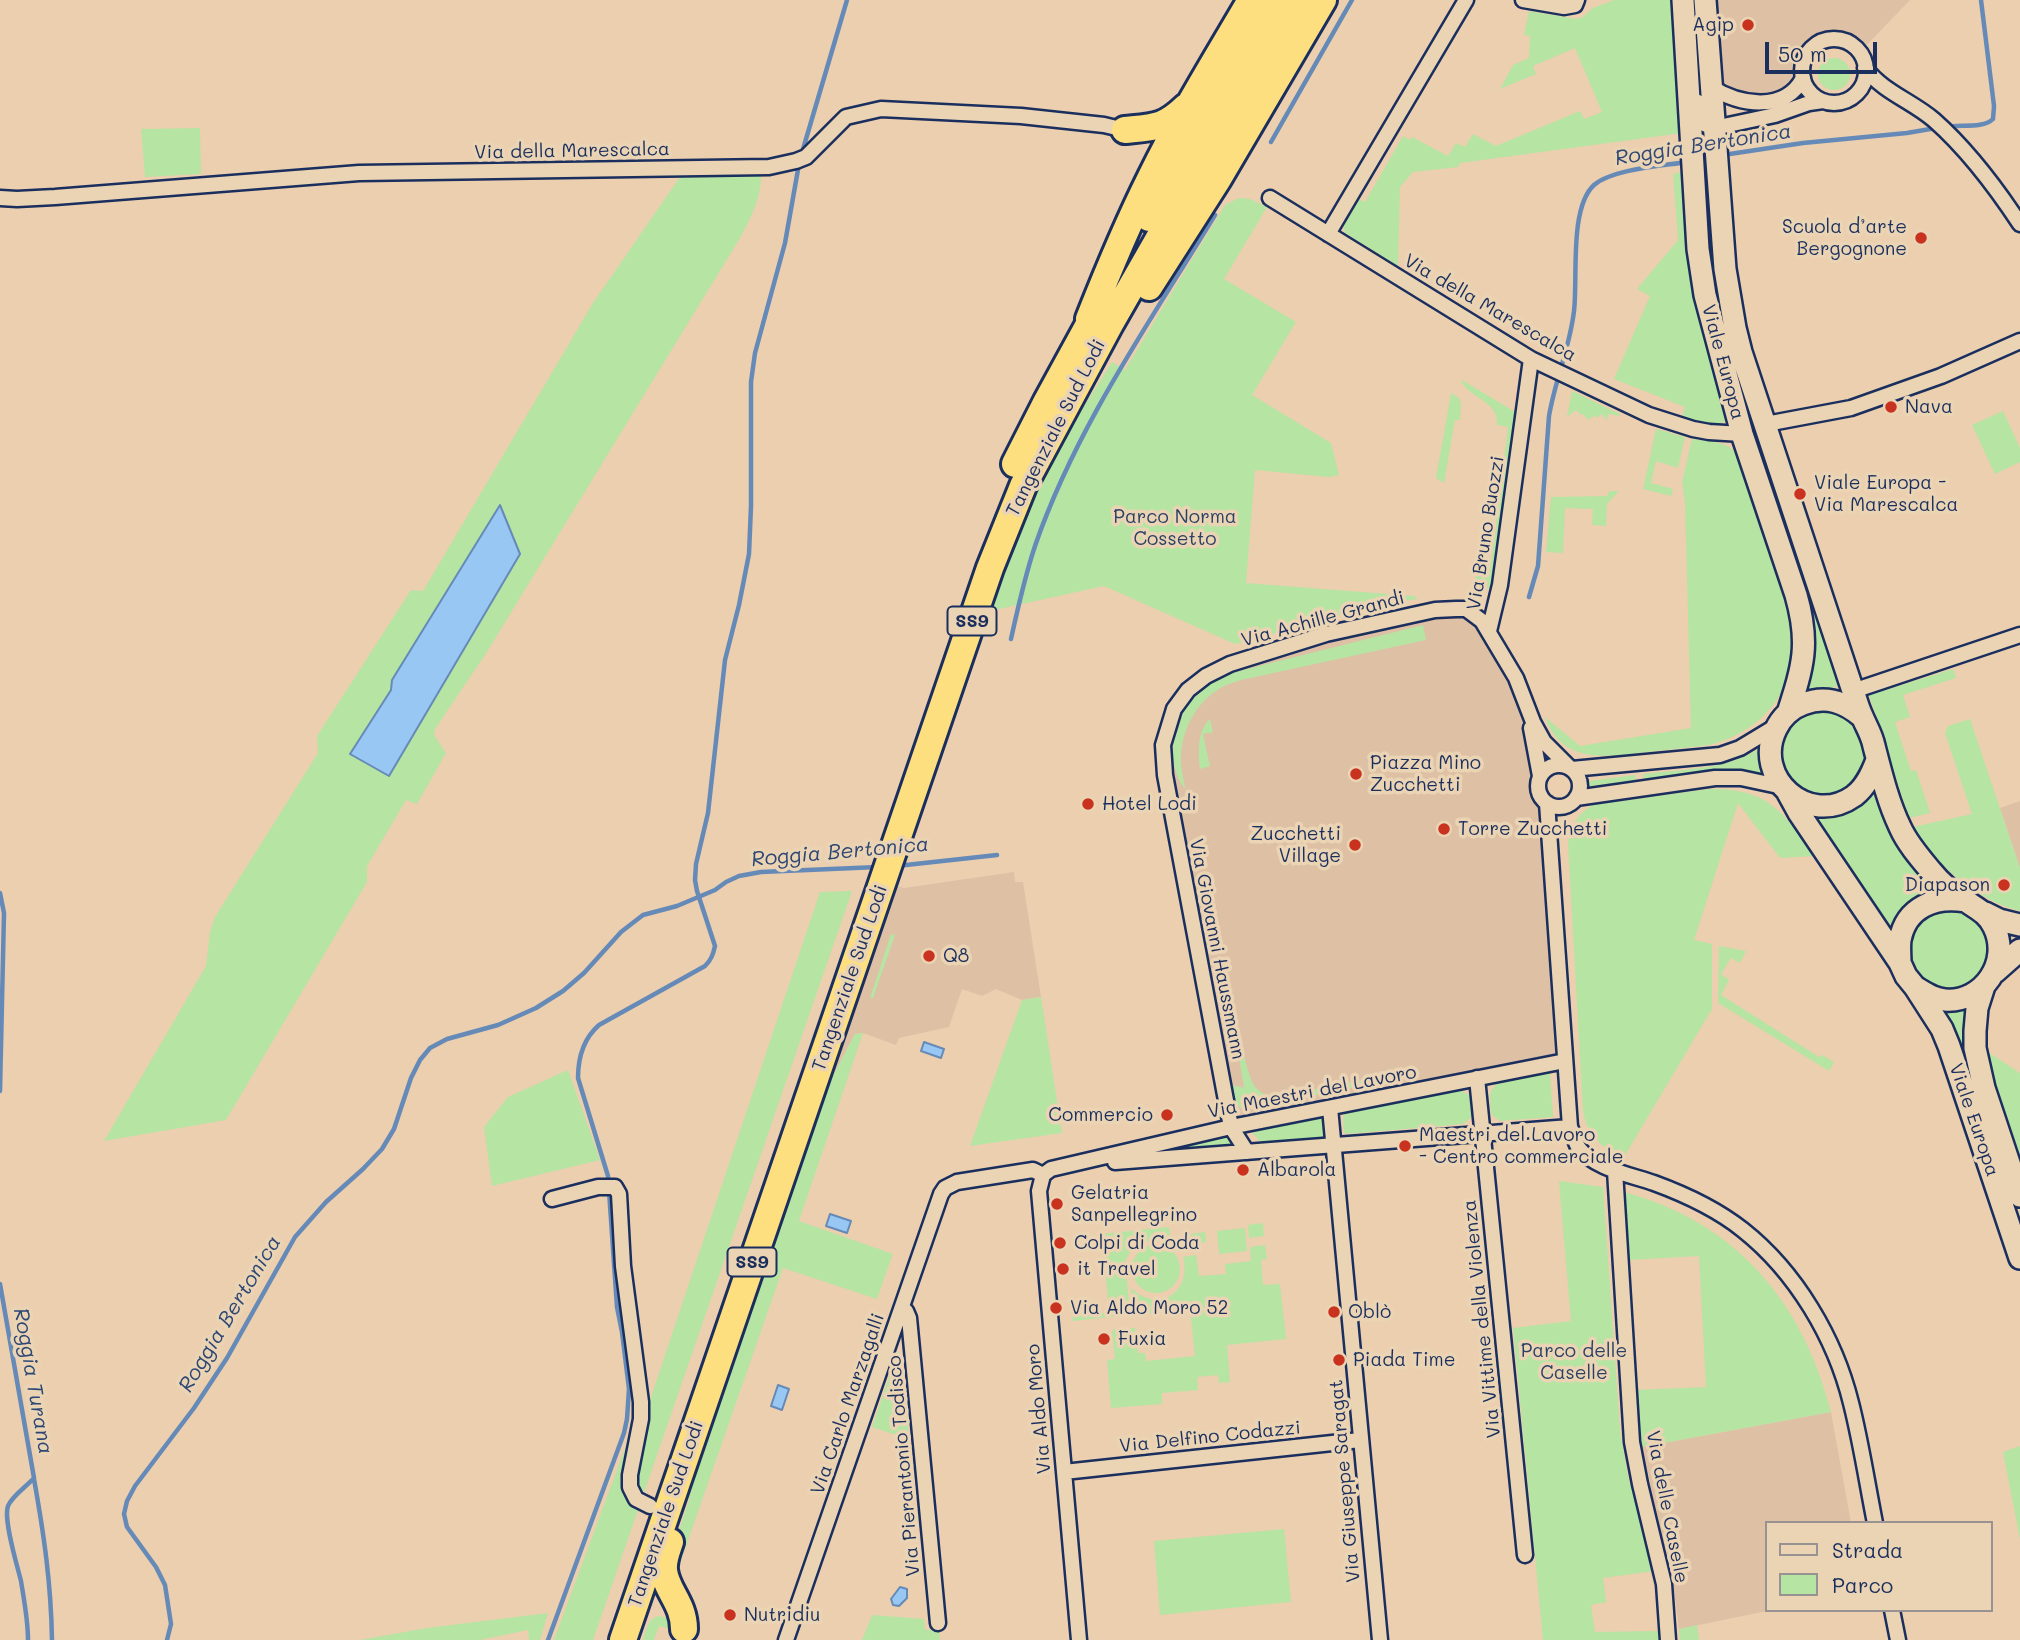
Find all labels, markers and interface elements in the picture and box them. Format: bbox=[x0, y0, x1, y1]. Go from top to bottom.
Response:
place label: Agip bbox=[1692, 14, 1734, 36]
marker: Agip bbox=[1740, 17, 1756, 33]
scale bar bbox=[1768, 28, 1880, 72]
text: 50 m bbox=[1778, 40, 1827, 67]
water label: Roggia Bertonica bbox=[1613, 119, 1793, 171]
street label: Via della Marescalca bbox=[474, 138, 670, 164]
place label: Scuola d’arte Bergognone bbox=[1782, 216, 1907, 260]
marker: Scuola d’arte Bergognone bbox=[1913, 230, 1929, 246]
street label: Via della Marescalca bbox=[1400, 249, 1580, 367]
street label: Viale Europa bbox=[1697, 302, 1749, 422]
street label: Tangenziale Sud Lodi bbox=[1001, 336, 1111, 520]
place label: Nava bbox=[1905, 396, 1953, 418]
marker: Nava bbox=[1883, 399, 1899, 415]
street label: Via Bruno Buozzi bbox=[1463, 454, 1509, 612]
place label: Viale Europa - Via Marescalca bbox=[1814, 472, 1958, 516]
marker: Viale Europa - Via Marescalca bbox=[1792, 486, 1808, 502]
park label: Parco Norma Cossetto bbox=[1113, 506, 1237, 550]
street label: Via Achille Grandi bbox=[1239, 586, 1407, 652]
road number: SS9 bbox=[948, 606, 996, 636]
place label: Piazza Mino Zucchetti bbox=[1370, 752, 1481, 796]
marker: Piazza Mino Zucchetti bbox=[1348, 766, 1364, 782]
place label: Hotel Lodi bbox=[1102, 793, 1197, 815]
marker: Hotel Lodi bbox=[1080, 796, 1096, 812]
place label: Torre Zucchetti bbox=[1458, 818, 1607, 840]
marker: Torre Zucchetti bbox=[1436, 821, 1452, 837]
place label: Zucchetti Village bbox=[1250, 823, 1341, 867]
water label: Roggia Bertonica bbox=[750, 832, 930, 872]
street label: Via Giovanni Haussmann bbox=[1184, 837, 1250, 1061]
marker: Zucchetti Village bbox=[1347, 837, 1363, 853]
place label: Diapason bbox=[1905, 874, 1990, 896]
marker: Diapason bbox=[1996, 877, 2012, 893]
street label: Tangenziale Sud Lodi bbox=[807, 882, 893, 1074]
place label: Q8 bbox=[943, 945, 969, 967]
marker: Q8 bbox=[921, 948, 937, 964]
street label: Viale Europa bbox=[1944, 1060, 2004, 1180]
street label: Via Maestri del Lavoro bbox=[1206, 1061, 1418, 1123]
place label: Commercio bbox=[1048, 1104, 1153, 1126]
marker: Commercio bbox=[1159, 1107, 1175, 1123]
place label: Maestri del Lavoro - Centro commerciale bbox=[1419, 1124, 1624, 1168]
marker: Maestri del Lavoro - Centro commerciale bbox=[1397, 1138, 1413, 1154]
place label: Albarola bbox=[1257, 1159, 1336, 1181]
marker: Albarola bbox=[1235, 1162, 1251, 1178]
place label: Gelatria Sanpellegrino bbox=[1071, 1182, 1197, 1226]
marker: Gelatria Sanpellegrino bbox=[1049, 1196, 1065, 1212]
street label: Via Vittime della Violenza bbox=[1458, 1199, 1506, 1439]
water label: Roggia Bertonica bbox=[173, 1231, 287, 1397]
place label: Colpi di Coda bbox=[1074, 1232, 1200, 1254]
marker: Colpi di Coda bbox=[1052, 1235, 1068, 1251]
road number: SS9 bbox=[728, 1247, 776, 1276]
place label: it Travel bbox=[1077, 1258, 1156, 1280]
marker: it Travel bbox=[1055, 1261, 1071, 1277]
place label: Via Aldo Moro 52 bbox=[1070, 1297, 1228, 1319]
marker: Via Aldo Moro 52 bbox=[1048, 1300, 1064, 1316]
place label: Oblò bbox=[1348, 1301, 1391, 1323]
marker: Oblò bbox=[1326, 1304, 1342, 1320]
water label: Roggia Turana bbox=[8, 1306, 58, 1456]
street label: Via Carlo Marzagalli bbox=[806, 1310, 890, 1498]
place label: Fuxia bbox=[1118, 1328, 1166, 1350]
marker: Fuxia bbox=[1096, 1331, 1112, 1347]
park label: Parco delle Caselle bbox=[1521, 1340, 1627, 1384]
street label: Via Aldo Moro bbox=[1022, 1343, 1056, 1475]
place label: Piada Time bbox=[1353, 1349, 1456, 1371]
marker: Piada Time bbox=[1331, 1352, 1347, 1368]
street label: Via Pierantonio Todisco bbox=[883, 1355, 925, 1577]
street label: Via Giuseppe Saragat bbox=[1325, 1379, 1365, 1583]
street label: Via Delfino Codazzi bbox=[1118, 1416, 1302, 1458]
street label: Tangenziale Sud Lodi bbox=[623, 1418, 709, 1610]
street label: Via delle Caselle bbox=[1641, 1429, 1693, 1585]
legend bbox=[1764, 1521, 1992, 1612]
text: Strada bbox=[1832, 1536, 1903, 1563]
text: Parco bbox=[1832, 1571, 1893, 1598]
place label: Nutridiu bbox=[744, 1604, 820, 1626]
marker: Nutridiu bbox=[722, 1607, 738, 1623]

